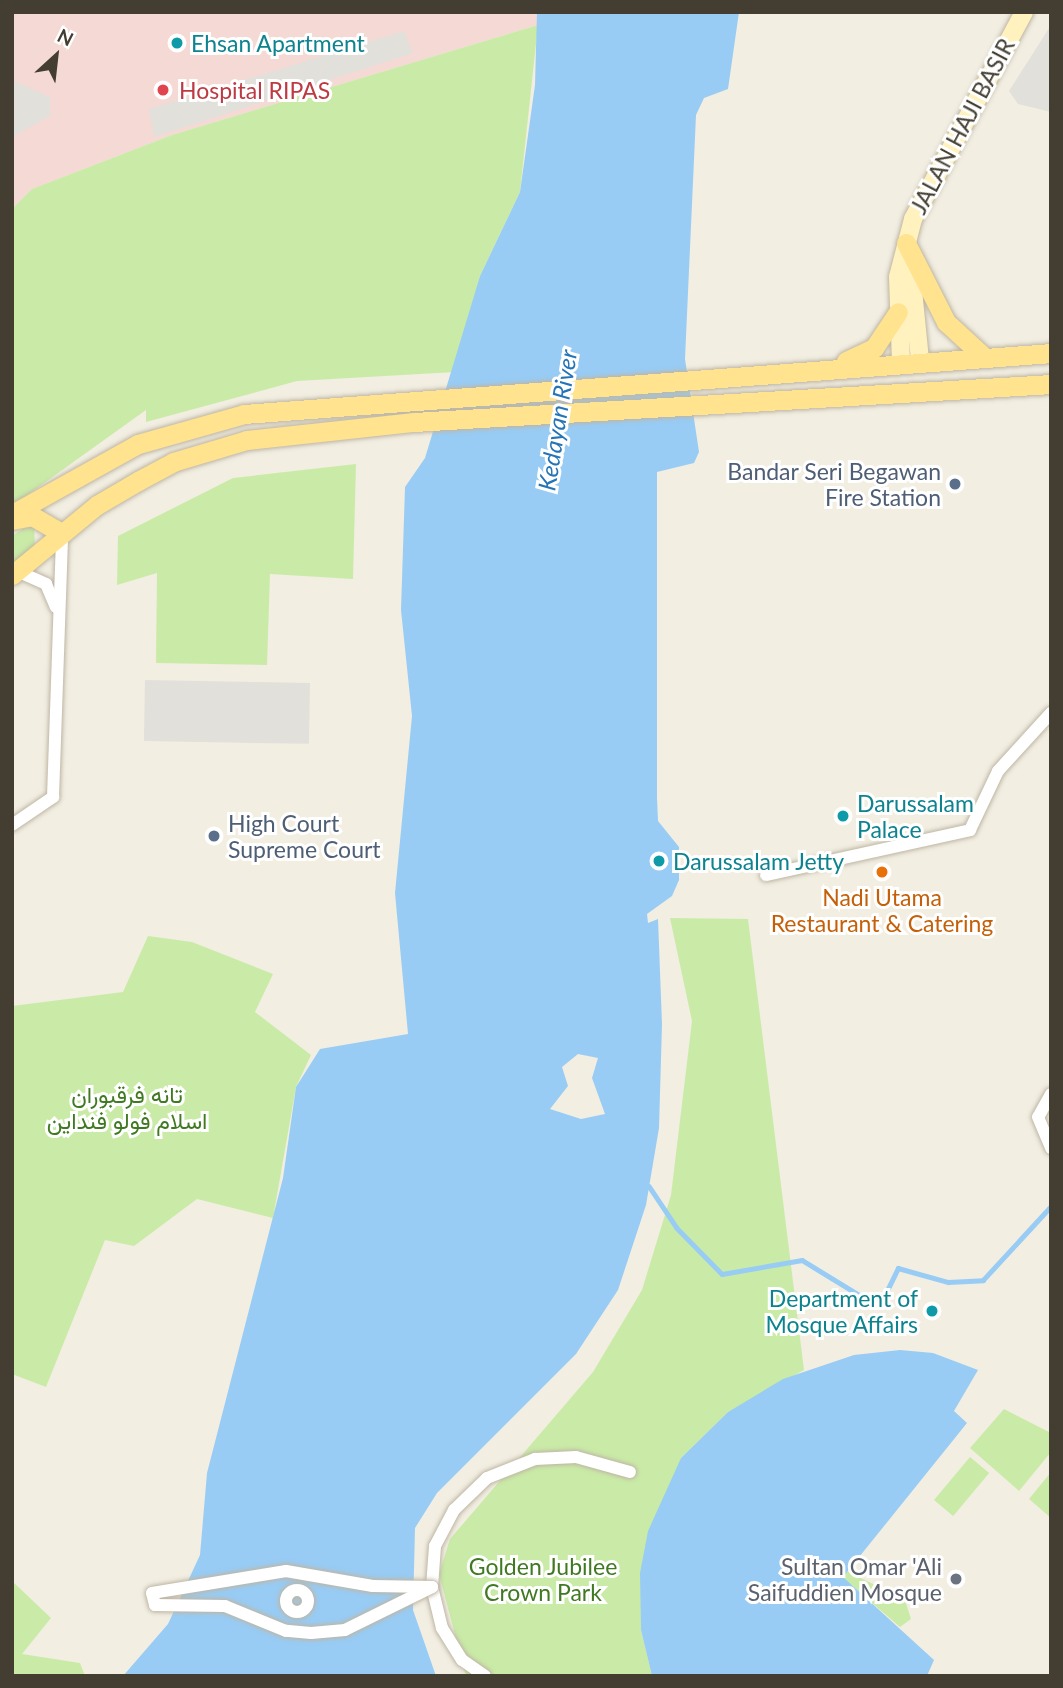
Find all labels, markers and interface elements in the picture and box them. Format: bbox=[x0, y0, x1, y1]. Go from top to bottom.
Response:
north arrow bbox=[21, 21, 91, 91]
text: N bbox=[54, 23, 77, 50]
place label: Ehsan Apartment bbox=[191, 29, 366, 57]
street label: JALAN HAJI BASIR bbox=[904, 34, 1020, 218]
marker: Ehsan Apartment bbox=[169, 35, 185, 51]
place label: Hospital RIPAS bbox=[179, 76, 330, 104]
marker: Hospital RIPAS bbox=[153, 80, 173, 100]
water label: Kedayan River bbox=[532, 347, 582, 493]
place label: Bandar Seri Begawan Fire Station bbox=[727, 457, 941, 511]
marker: Bandar Seri Begawan Fire Station bbox=[947, 476, 963, 492]
place label: Darussalam Palace bbox=[857, 789, 974, 843]
marker: Darussalam Palace bbox=[835, 808, 851, 824]
place label: High Court Supreme Court bbox=[228, 809, 381, 863]
marker: High Court Supreme Court bbox=[206, 828, 222, 844]
place label: Darussalam Jetty bbox=[673, 847, 845, 875]
marker: Darussalam Jetty bbox=[651, 853, 667, 869]
marker: Nadi Utama Restaurant & Catering bbox=[874, 864, 890, 880]
place label: Nadi Utama Restaurant & Catering bbox=[771, 883, 993, 937]
park label: تانه فرقبوران اسلام فولو فنداين bbox=[47, 1080, 207, 1134]
place label: Department of Mosque Affairs bbox=[765, 1284, 918, 1338]
marker: Department of Mosque Affairs bbox=[924, 1303, 940, 1319]
park label: Golden Jubilee Crown Park bbox=[468, 1552, 618, 1606]
place label: Sultan Omar 'Ali Saifuddien Mosque bbox=[748, 1552, 942, 1606]
marker: Sultan Omar 'Ali Saifuddien Mosque bbox=[948, 1571, 964, 1587]

